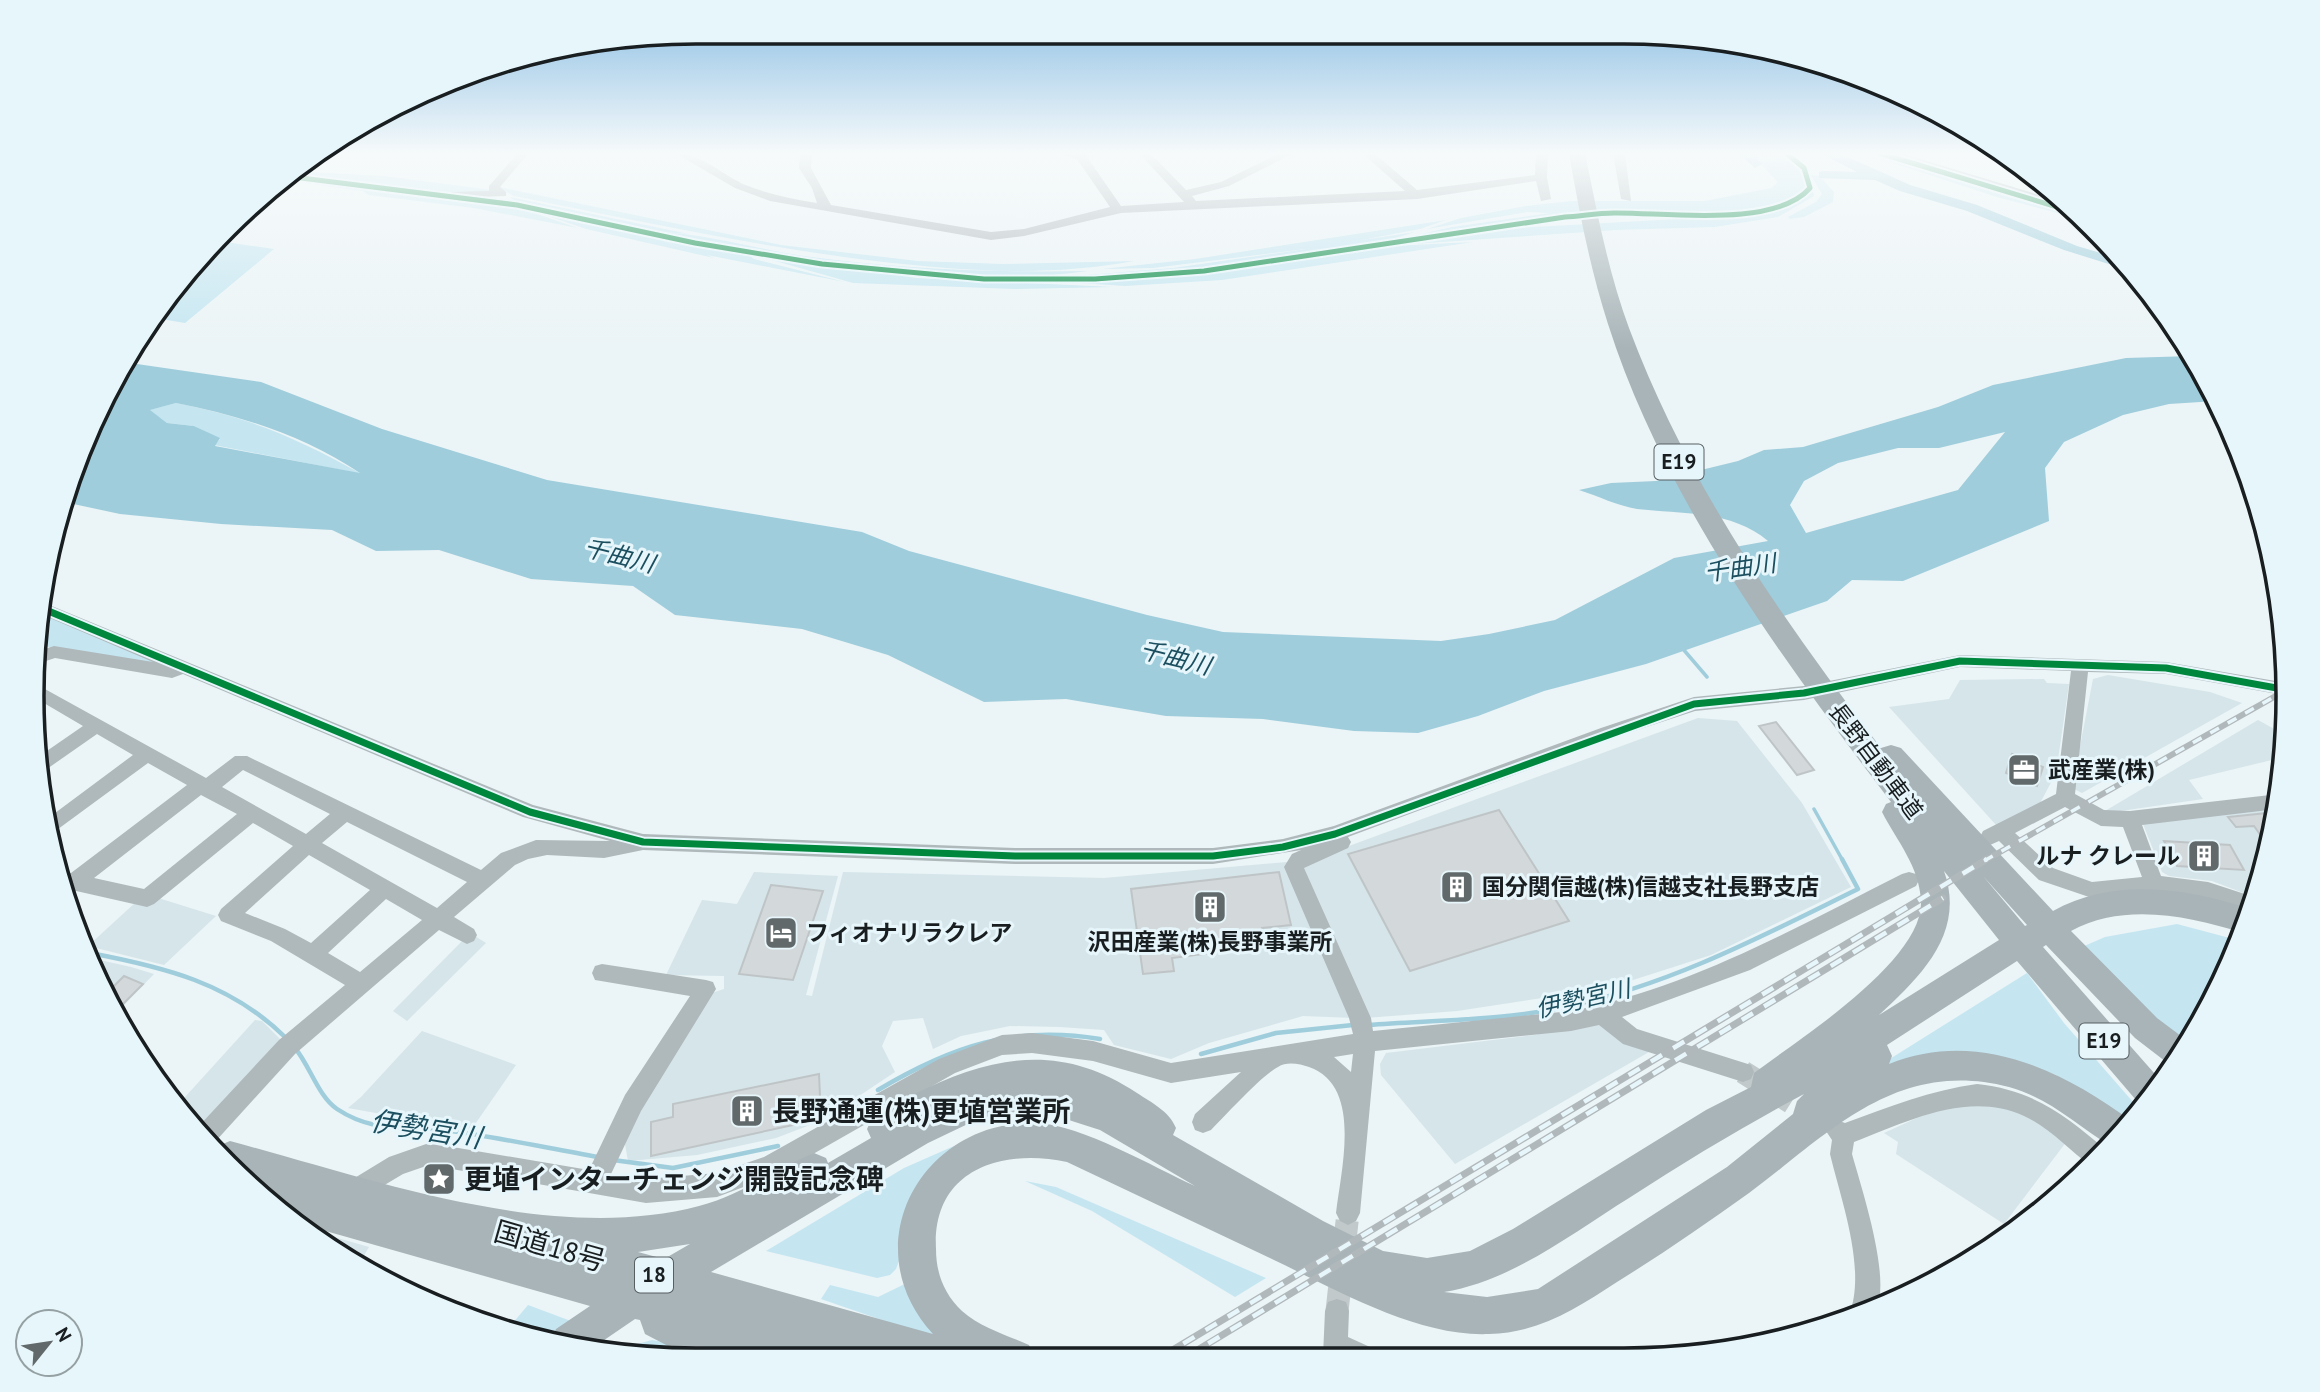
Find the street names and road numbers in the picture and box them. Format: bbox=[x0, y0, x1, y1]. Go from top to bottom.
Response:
road number: E19 bbox=[1654, 444, 1704, 480]
street label: 長野自動車道 bbox=[1823, 697, 1930, 825]
road number: E19 bbox=[2080, 1024, 2128, 1058]
street label: 国道18号 bbox=[490, 1212, 610, 1279]
road number: 18 bbox=[635, 1258, 673, 1292]

